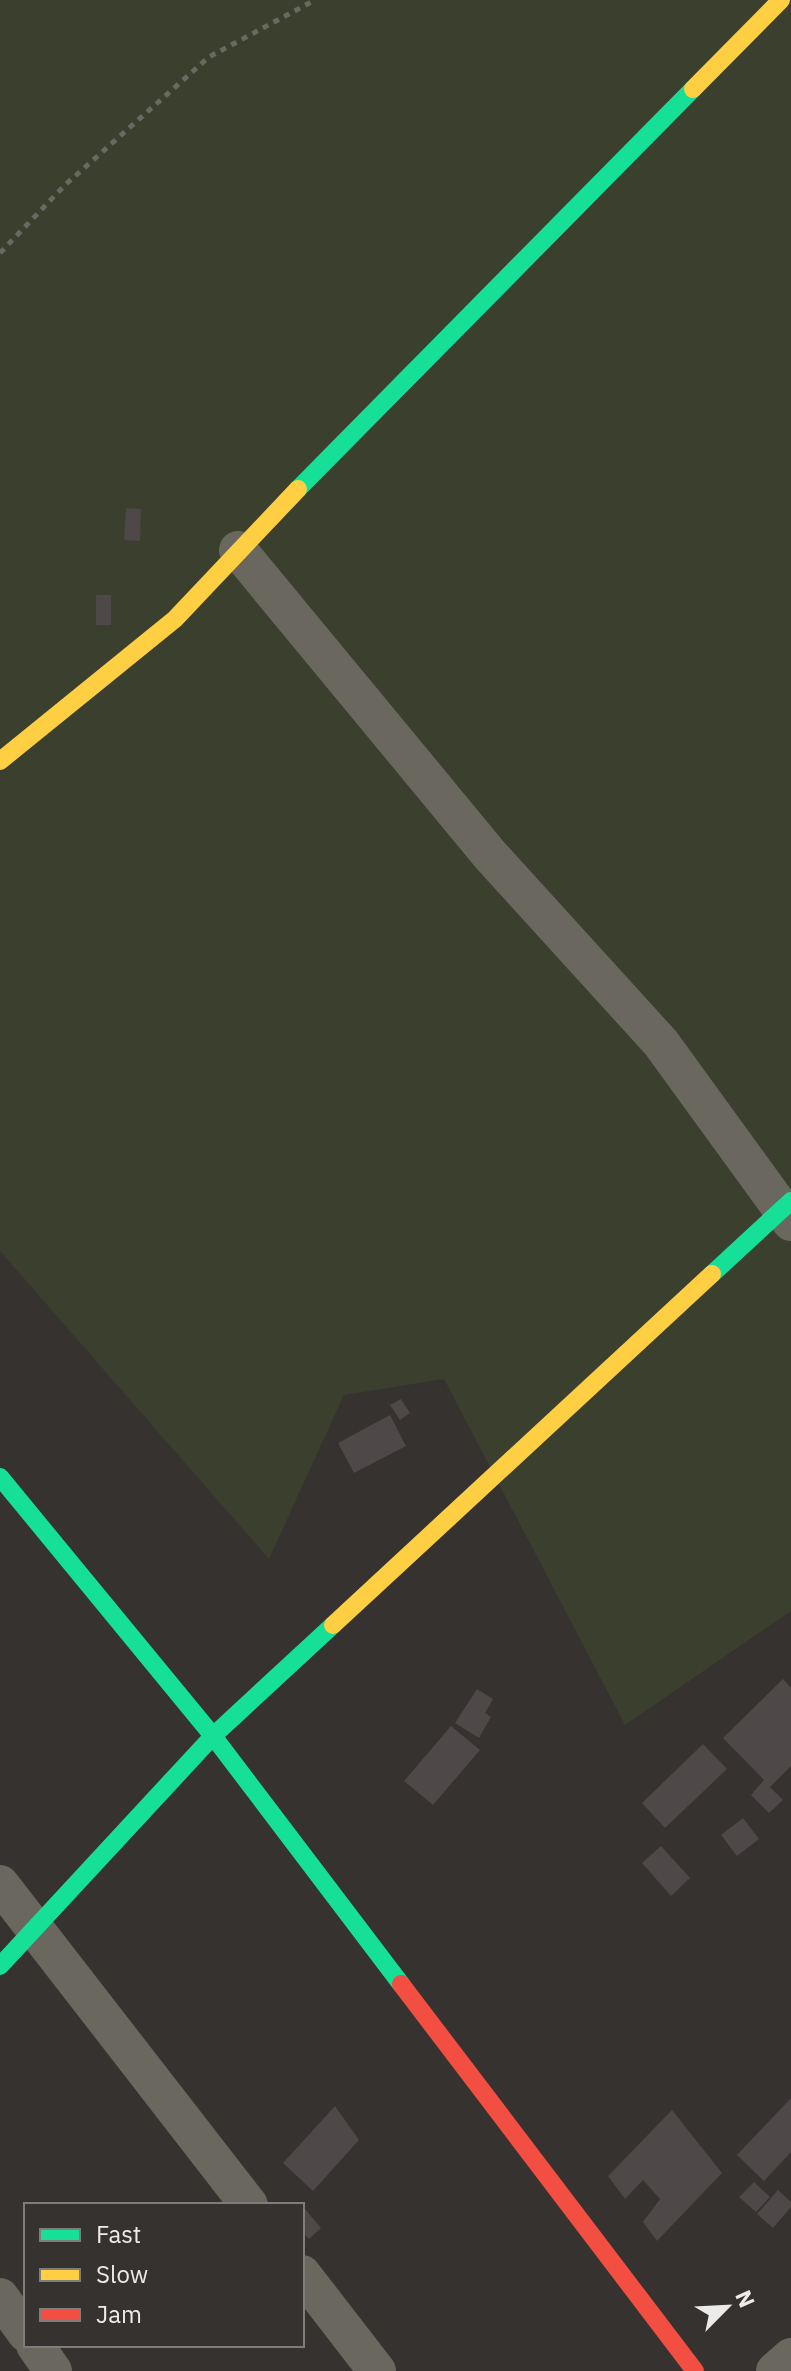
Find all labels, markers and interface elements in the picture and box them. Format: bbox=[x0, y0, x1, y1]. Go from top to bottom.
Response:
legend bbox=[24, 2203, 304, 2347]
text: Fast bbox=[96, 2218, 141, 2250]
text: Slow bbox=[96, 2258, 148, 2290]
north arrow bbox=[687, 2267, 767, 2347]
text: N bbox=[729, 2285, 762, 2312]
text: Jam bbox=[96, 2298, 142, 2330]

